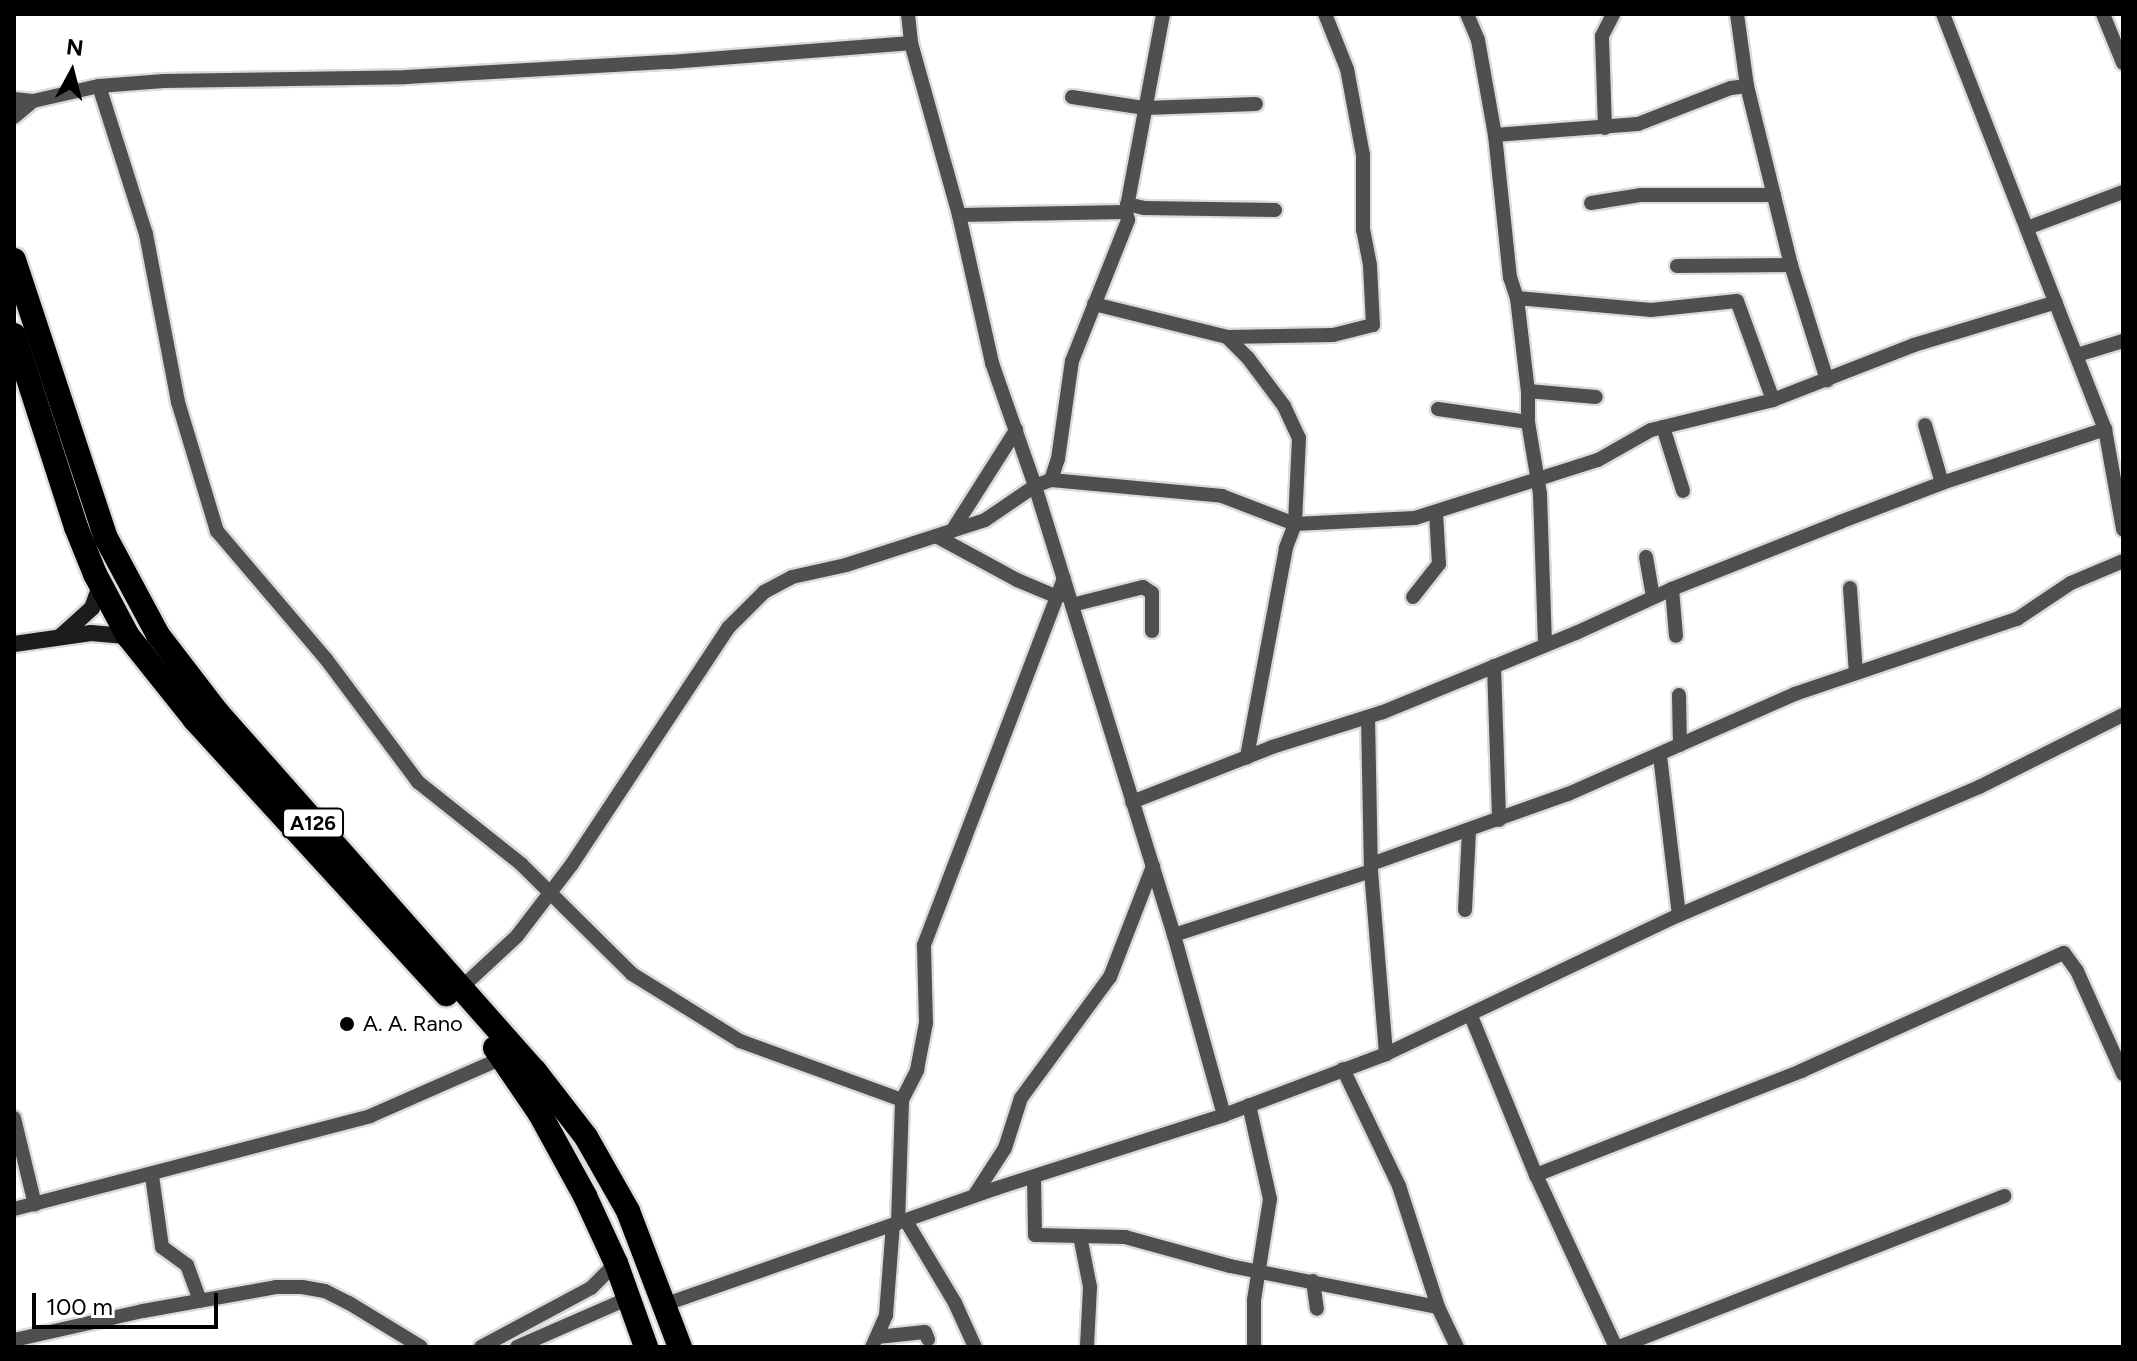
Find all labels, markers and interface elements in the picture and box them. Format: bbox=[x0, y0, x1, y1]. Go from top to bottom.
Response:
north arrow bbox=[32, 32, 112, 112]
text: N bbox=[65, 33, 85, 62]
road number: A126 bbox=[281, 807, 345, 839]
place label: A. A. Rano bbox=[363, 1011, 463, 1037]
marker: A. A. Rano bbox=[338, 1015, 356, 1033]
scale bar bbox=[36, 1277, 222, 1327]
text: 100 m bbox=[46, 1292, 113, 1321]

